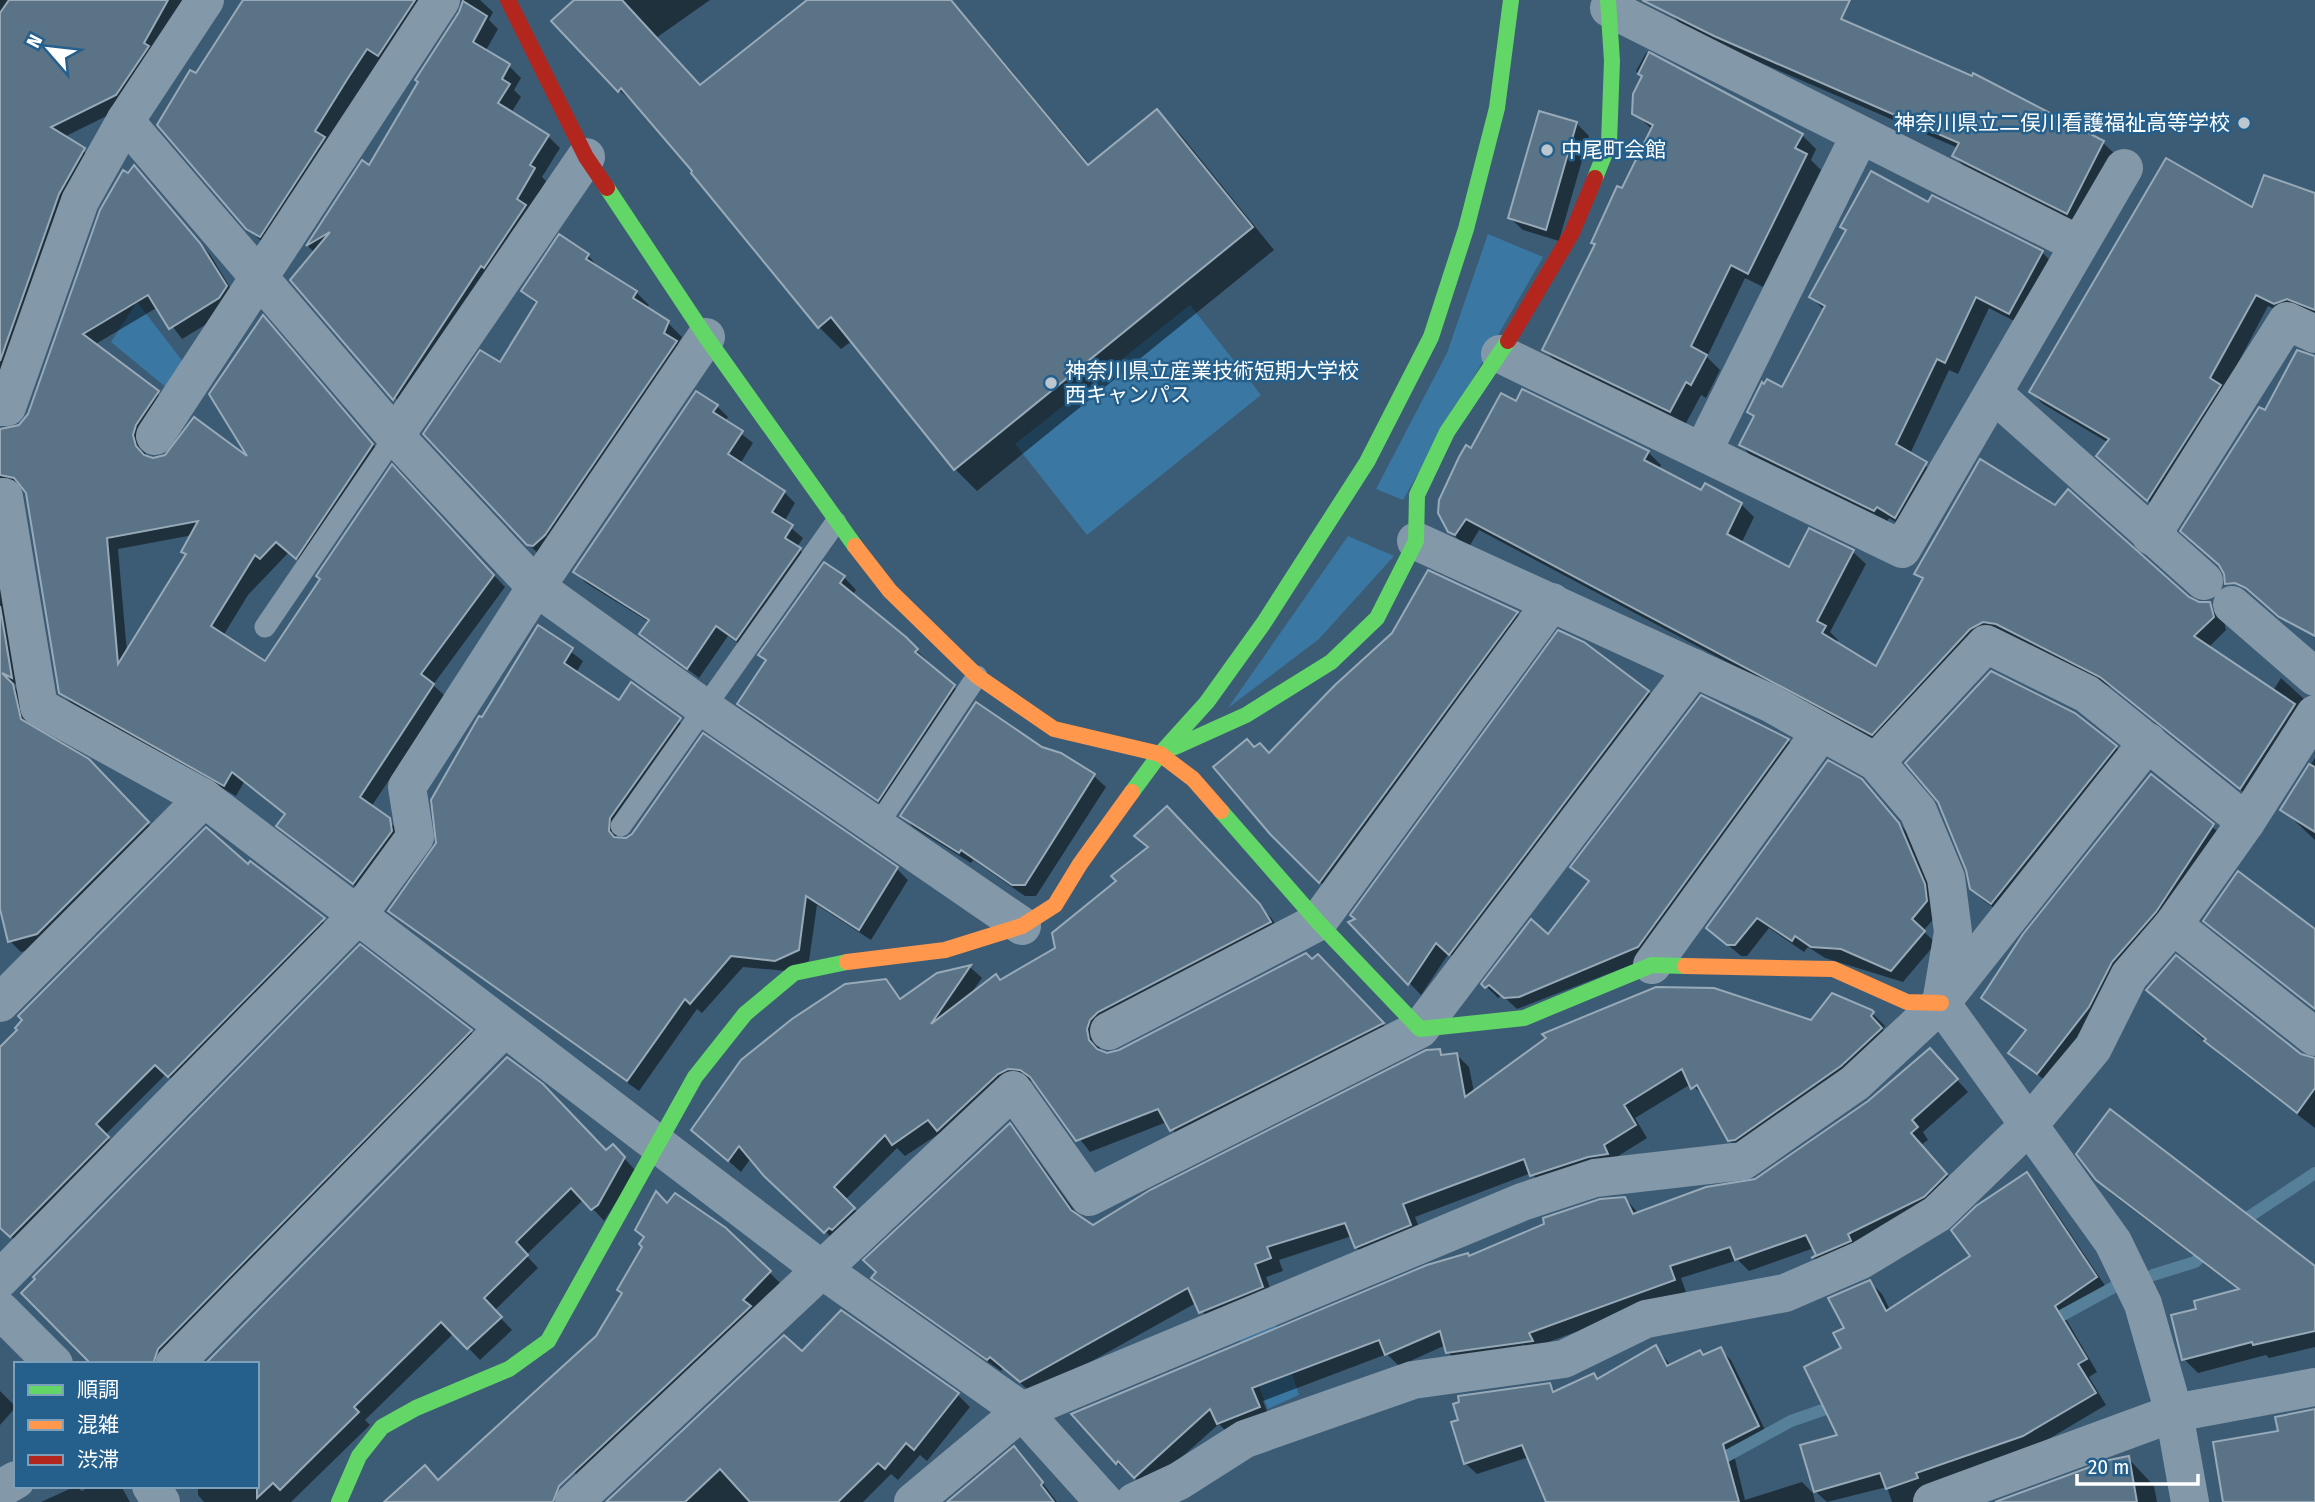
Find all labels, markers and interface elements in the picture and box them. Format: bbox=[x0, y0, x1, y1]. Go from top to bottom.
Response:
north arrow bbox=[14, 14, 84, 84]
text: N bbox=[22, 31, 47, 52]
place label: 神奈川県立二俣川看護福祉高等学校 bbox=[1894, 110, 2230, 136]
marker: 神奈川県立二俣川看護福祉高等学校 bbox=[2236, 115, 2252, 131]
place label: 中尾町会館 bbox=[1561, 137, 1666, 163]
marker: 中尾町会館 bbox=[1539, 142, 1555, 158]
place label: 神奈川県立産業技術短期大学校 西キャンパス bbox=[1065, 358, 1359, 408]
marker: 神奈川県立産業技術短期大学校 西キャンパス bbox=[1043, 375, 1059, 391]
legend bbox=[14, 1362, 259, 1488]
text: 順調 bbox=[77, 1377, 119, 1403]
text: 混雑 bbox=[77, 1412, 119, 1438]
scale bar bbox=[2077, 1442, 2198, 1486]
text: 渋滞 bbox=[77, 1447, 119, 1473]
text: 20 m bbox=[2088, 1454, 2129, 1480]

